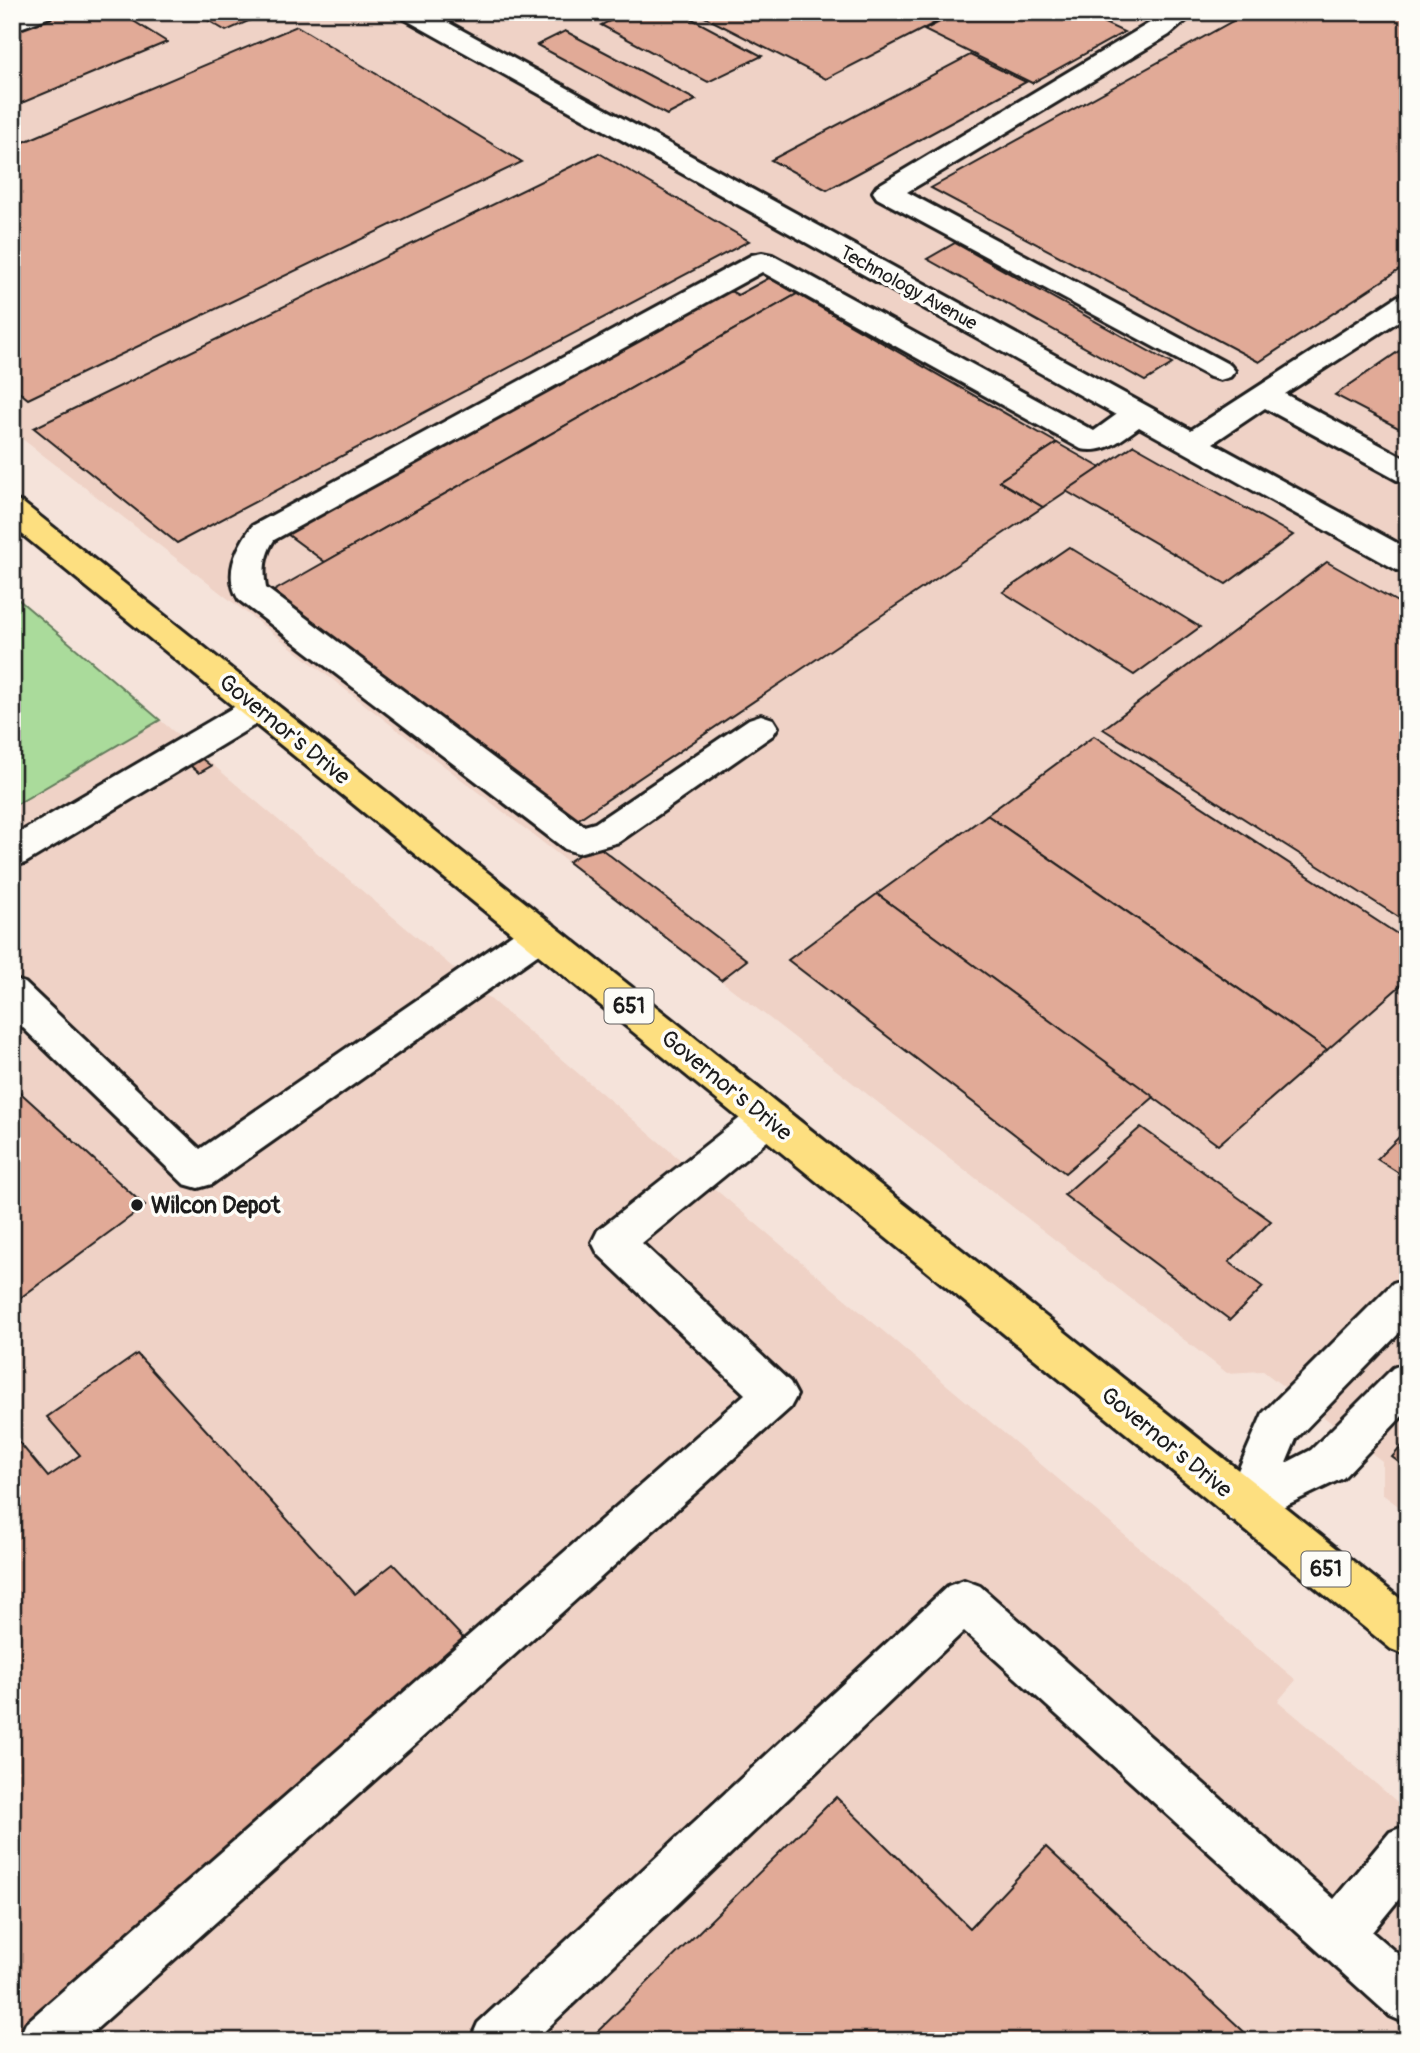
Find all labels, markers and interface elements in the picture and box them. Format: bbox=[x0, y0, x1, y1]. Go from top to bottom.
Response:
street label: Technology Avenue bbox=[836, 240, 982, 336]
street label: Governor's Drive bbox=[213, 668, 357, 792]
road number: 651 bbox=[604, 988, 654, 1024]
street label: Governor's Drive bbox=[655, 1024, 799, 1148]
place label: Wilcon Depot bbox=[151, 1191, 281, 1220]
marker: Wilcon Depot bbox=[129, 1197, 145, 1213]
street label: Governor's Drive bbox=[1095, 1381, 1239, 1505]
road number: 651 bbox=[1302, 1552, 1350, 1586]

